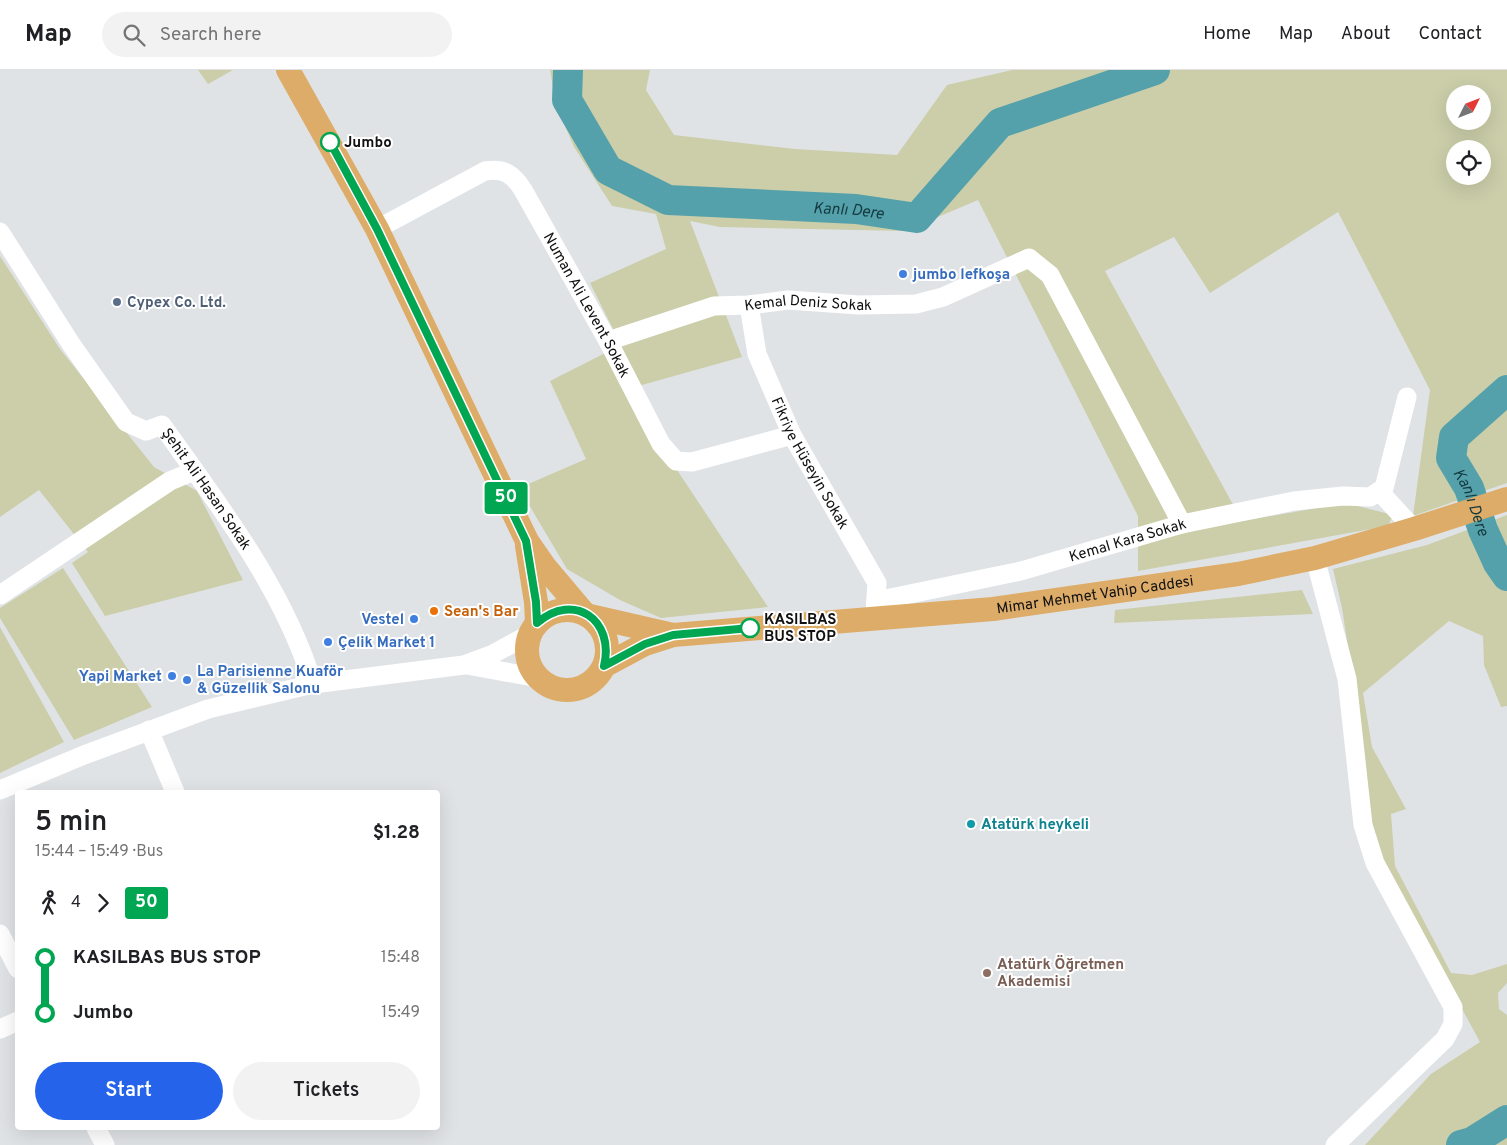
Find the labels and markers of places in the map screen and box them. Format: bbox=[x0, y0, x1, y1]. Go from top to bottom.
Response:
marker: Jumbo bbox=[320, 132, 340, 152]
place label: Jumbo bbox=[344, 134, 392, 153]
place label: jumbo lefkoşa bbox=[912, 266, 1010, 285]
marker: jumbo lefkoşa bbox=[897, 268, 909, 280]
place label: Cypex Co. Ltd. bbox=[127, 294, 226, 313]
marker: Cypex Co. Ltd. bbox=[111, 296, 123, 308]
place label: Sean's Bar bbox=[444, 603, 519, 622]
marker: Sean's Bar bbox=[428, 605, 440, 617]
place label: Vestel bbox=[361, 611, 404, 630]
place label: KASILBAS BUS STOP bbox=[764, 611, 837, 647]
marker: Vestel bbox=[408, 613, 420, 625]
marker: KASILBAS BUS STOP bbox=[740, 618, 760, 638]
place label: Çelik Market 1 bbox=[338, 634, 435, 653]
marker: Çelik Market 1 bbox=[322, 636, 334, 648]
place label: La Parisienne Kuaför & Güzellik Salonu bbox=[197, 663, 344, 699]
place label: Yapi Market bbox=[79, 668, 162, 687]
marker: Yapi Market bbox=[166, 670, 178, 682]
marker: La Parisienne Kuaför & Güzellik Salonu bbox=[181, 674, 193, 686]
place label: Atatürk heykeli bbox=[981, 816, 1089, 835]
marker: Atatürk heykeli bbox=[965, 818, 977, 830]
place label: Atatürk Öğretmen Akademisi bbox=[997, 954, 1124, 992]
marker: Atatürk Öğretmen Akademisi bbox=[981, 967, 993, 979]

